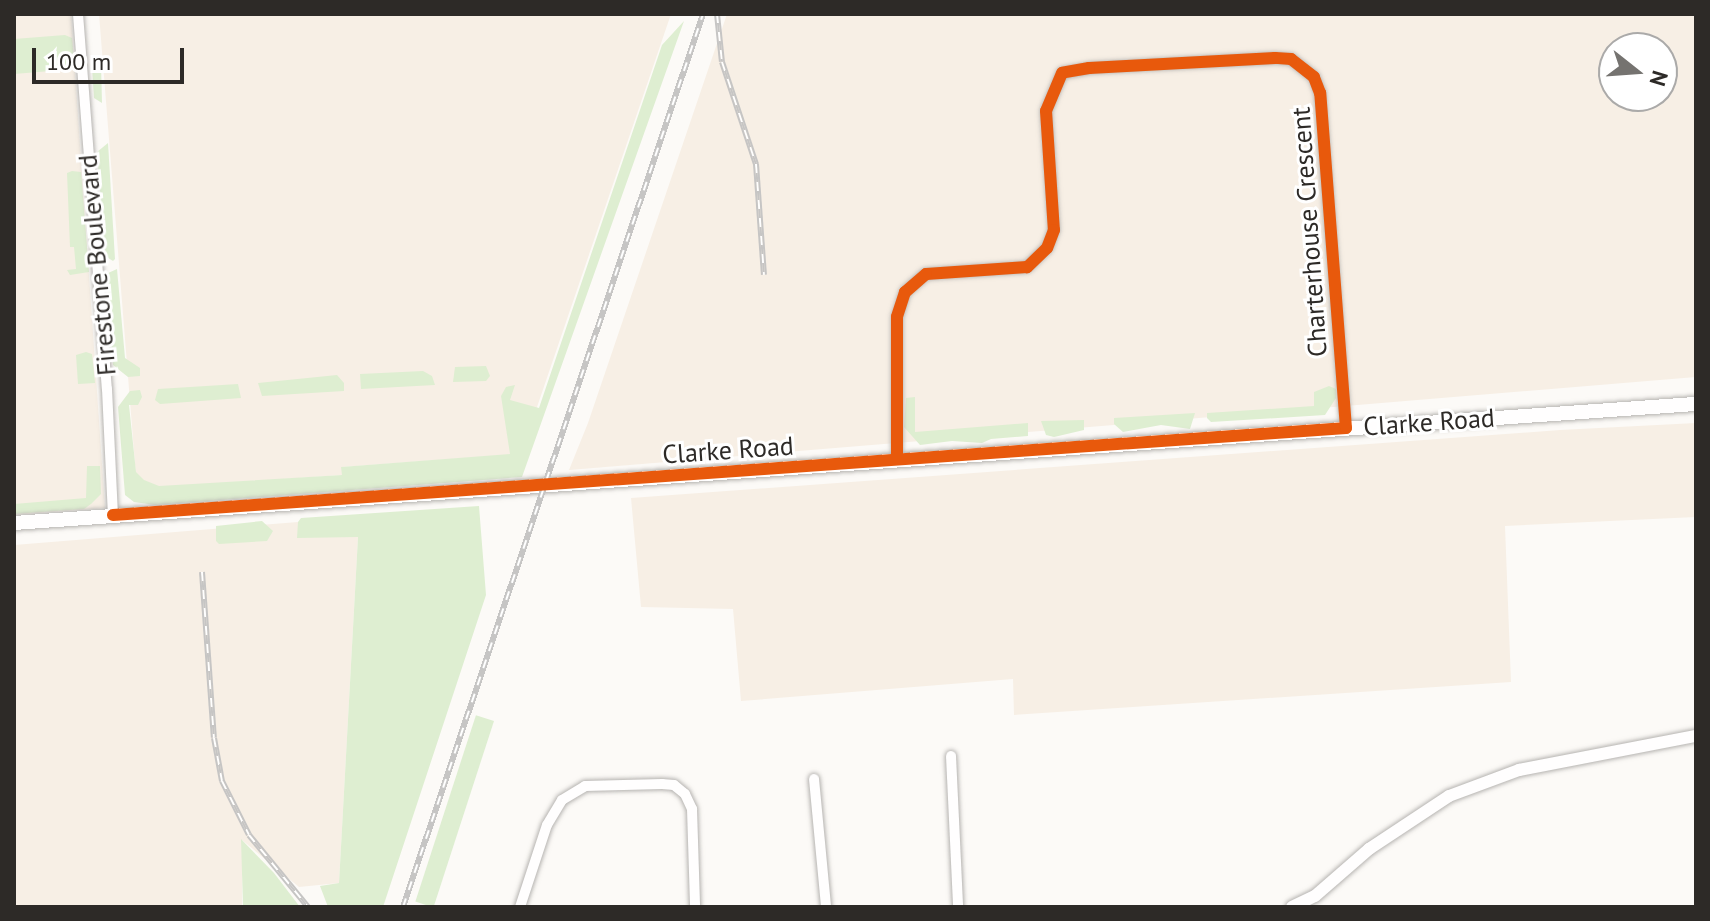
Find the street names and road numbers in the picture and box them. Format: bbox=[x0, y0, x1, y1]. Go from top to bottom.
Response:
street label: Charterhouse Crescent bbox=[1285, 106, 1333, 358]
street label: Firestone Boulevard bbox=[72, 153, 122, 377]
street label: Clarke Road bbox=[1362, 402, 1496, 442]
street label: Clarke Road bbox=[661, 430, 795, 470]

